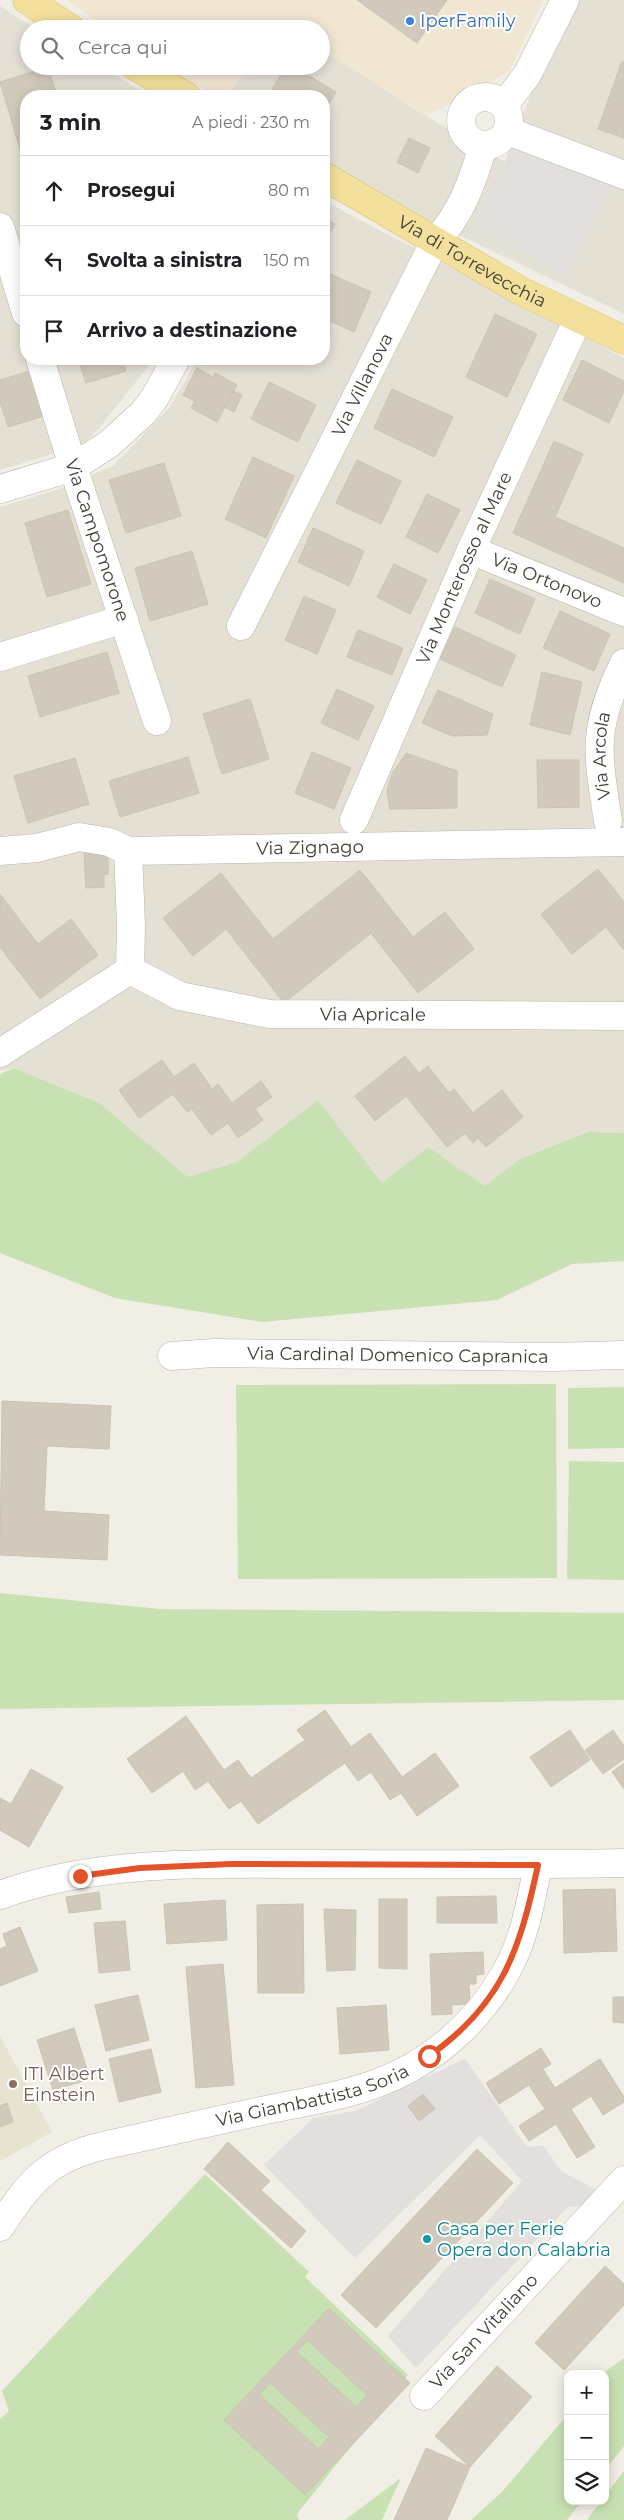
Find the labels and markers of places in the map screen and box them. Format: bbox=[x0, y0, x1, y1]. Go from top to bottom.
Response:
place label: IperFamily bbox=[420, 10, 516, 32]
marker: IperFamily bbox=[404, 15, 416, 27]
place label: ITI Albert Einstein bbox=[23, 2063, 105, 2106]
marker: ITI Albert Einstein bbox=[7, 2078, 19, 2090]
place label: Casa per Ferie Opera don Calabria bbox=[437, 2218, 611, 2261]
marker: Casa per Ferie Opera don Calabria bbox=[421, 2233, 433, 2245]

